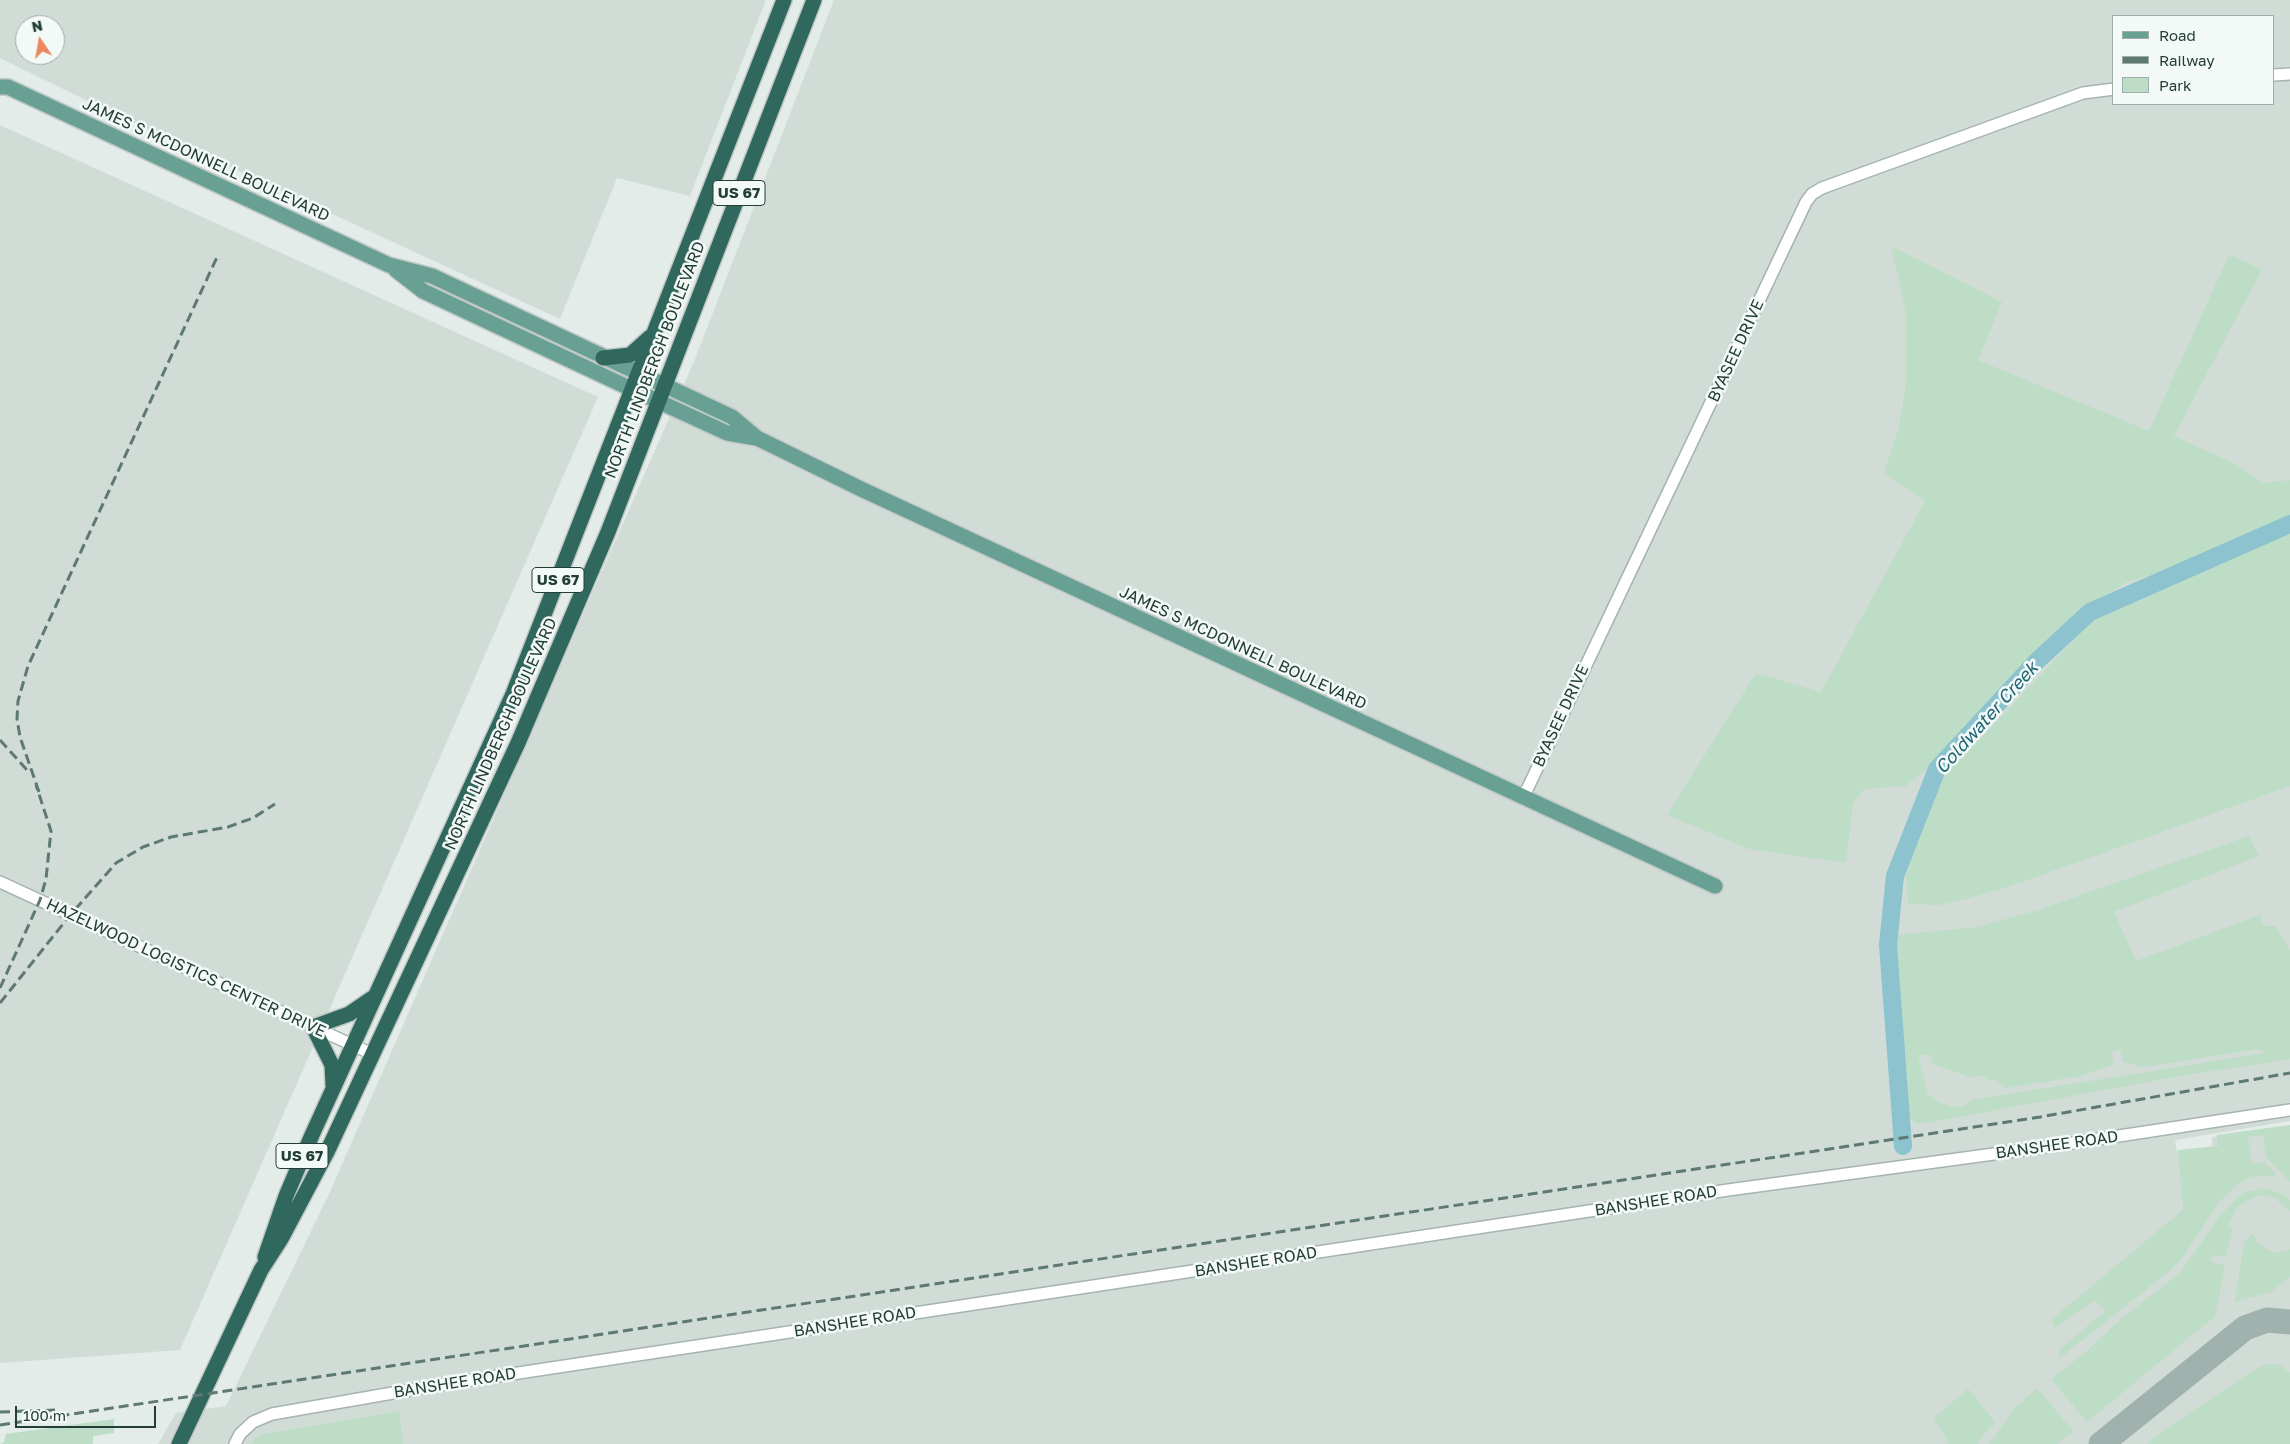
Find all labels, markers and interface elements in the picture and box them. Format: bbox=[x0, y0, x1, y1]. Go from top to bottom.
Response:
north arrow bbox=[15, 15, 65, 65]
legend bbox=[2112, 15, 2275, 105]
text: N bbox=[30, 16, 44, 35]
text: Road bbox=[2159, 26, 2196, 44]
text: Railway bbox=[2159, 51, 2215, 69]
text: Park bbox=[2159, 76, 2191, 94]
street label: JAMES S MCDONNELL BOULEVARD bbox=[79, 94, 333, 226]
road number: US 67 bbox=[713, 180, 765, 206]
street label: NORTH LINDBERGH BOULEVARD bbox=[601, 239, 709, 481]
street label: BYASEE DRIVE bbox=[1704, 297, 1768, 405]
road number: US 67 bbox=[532, 568, 584, 592]
street label: JAMES S MCDONNELL BOULEVARD bbox=[1116, 582, 1370, 714]
street label: NORTH LINDBERGH BOULEVARD bbox=[441, 615, 561, 853]
water label: Coldwater Creek bbox=[1931, 658, 2043, 778]
street label: BYASEE DRIVE bbox=[1529, 662, 1593, 770]
street label: HAZELWOOD LOGISTICS CENTER DRIVE bbox=[43, 895, 329, 1041]
street label: BANSHEE ROAD bbox=[1995, 1127, 2119, 1163]
road number: US 67 bbox=[276, 1144, 328, 1168]
street label: BANSHEE ROAD bbox=[1593, 1182, 1719, 1220]
street label: BANSHEE ROAD bbox=[1193, 1243, 1319, 1281]
street label: BANSHEE ROAD bbox=[792, 1303, 918, 1341]
street label: BANSHEE ROAD bbox=[392, 1364, 518, 1402]
scale bar bbox=[18, 1396, 159, 1428]
text: 100 m bbox=[23, 1406, 66, 1424]

